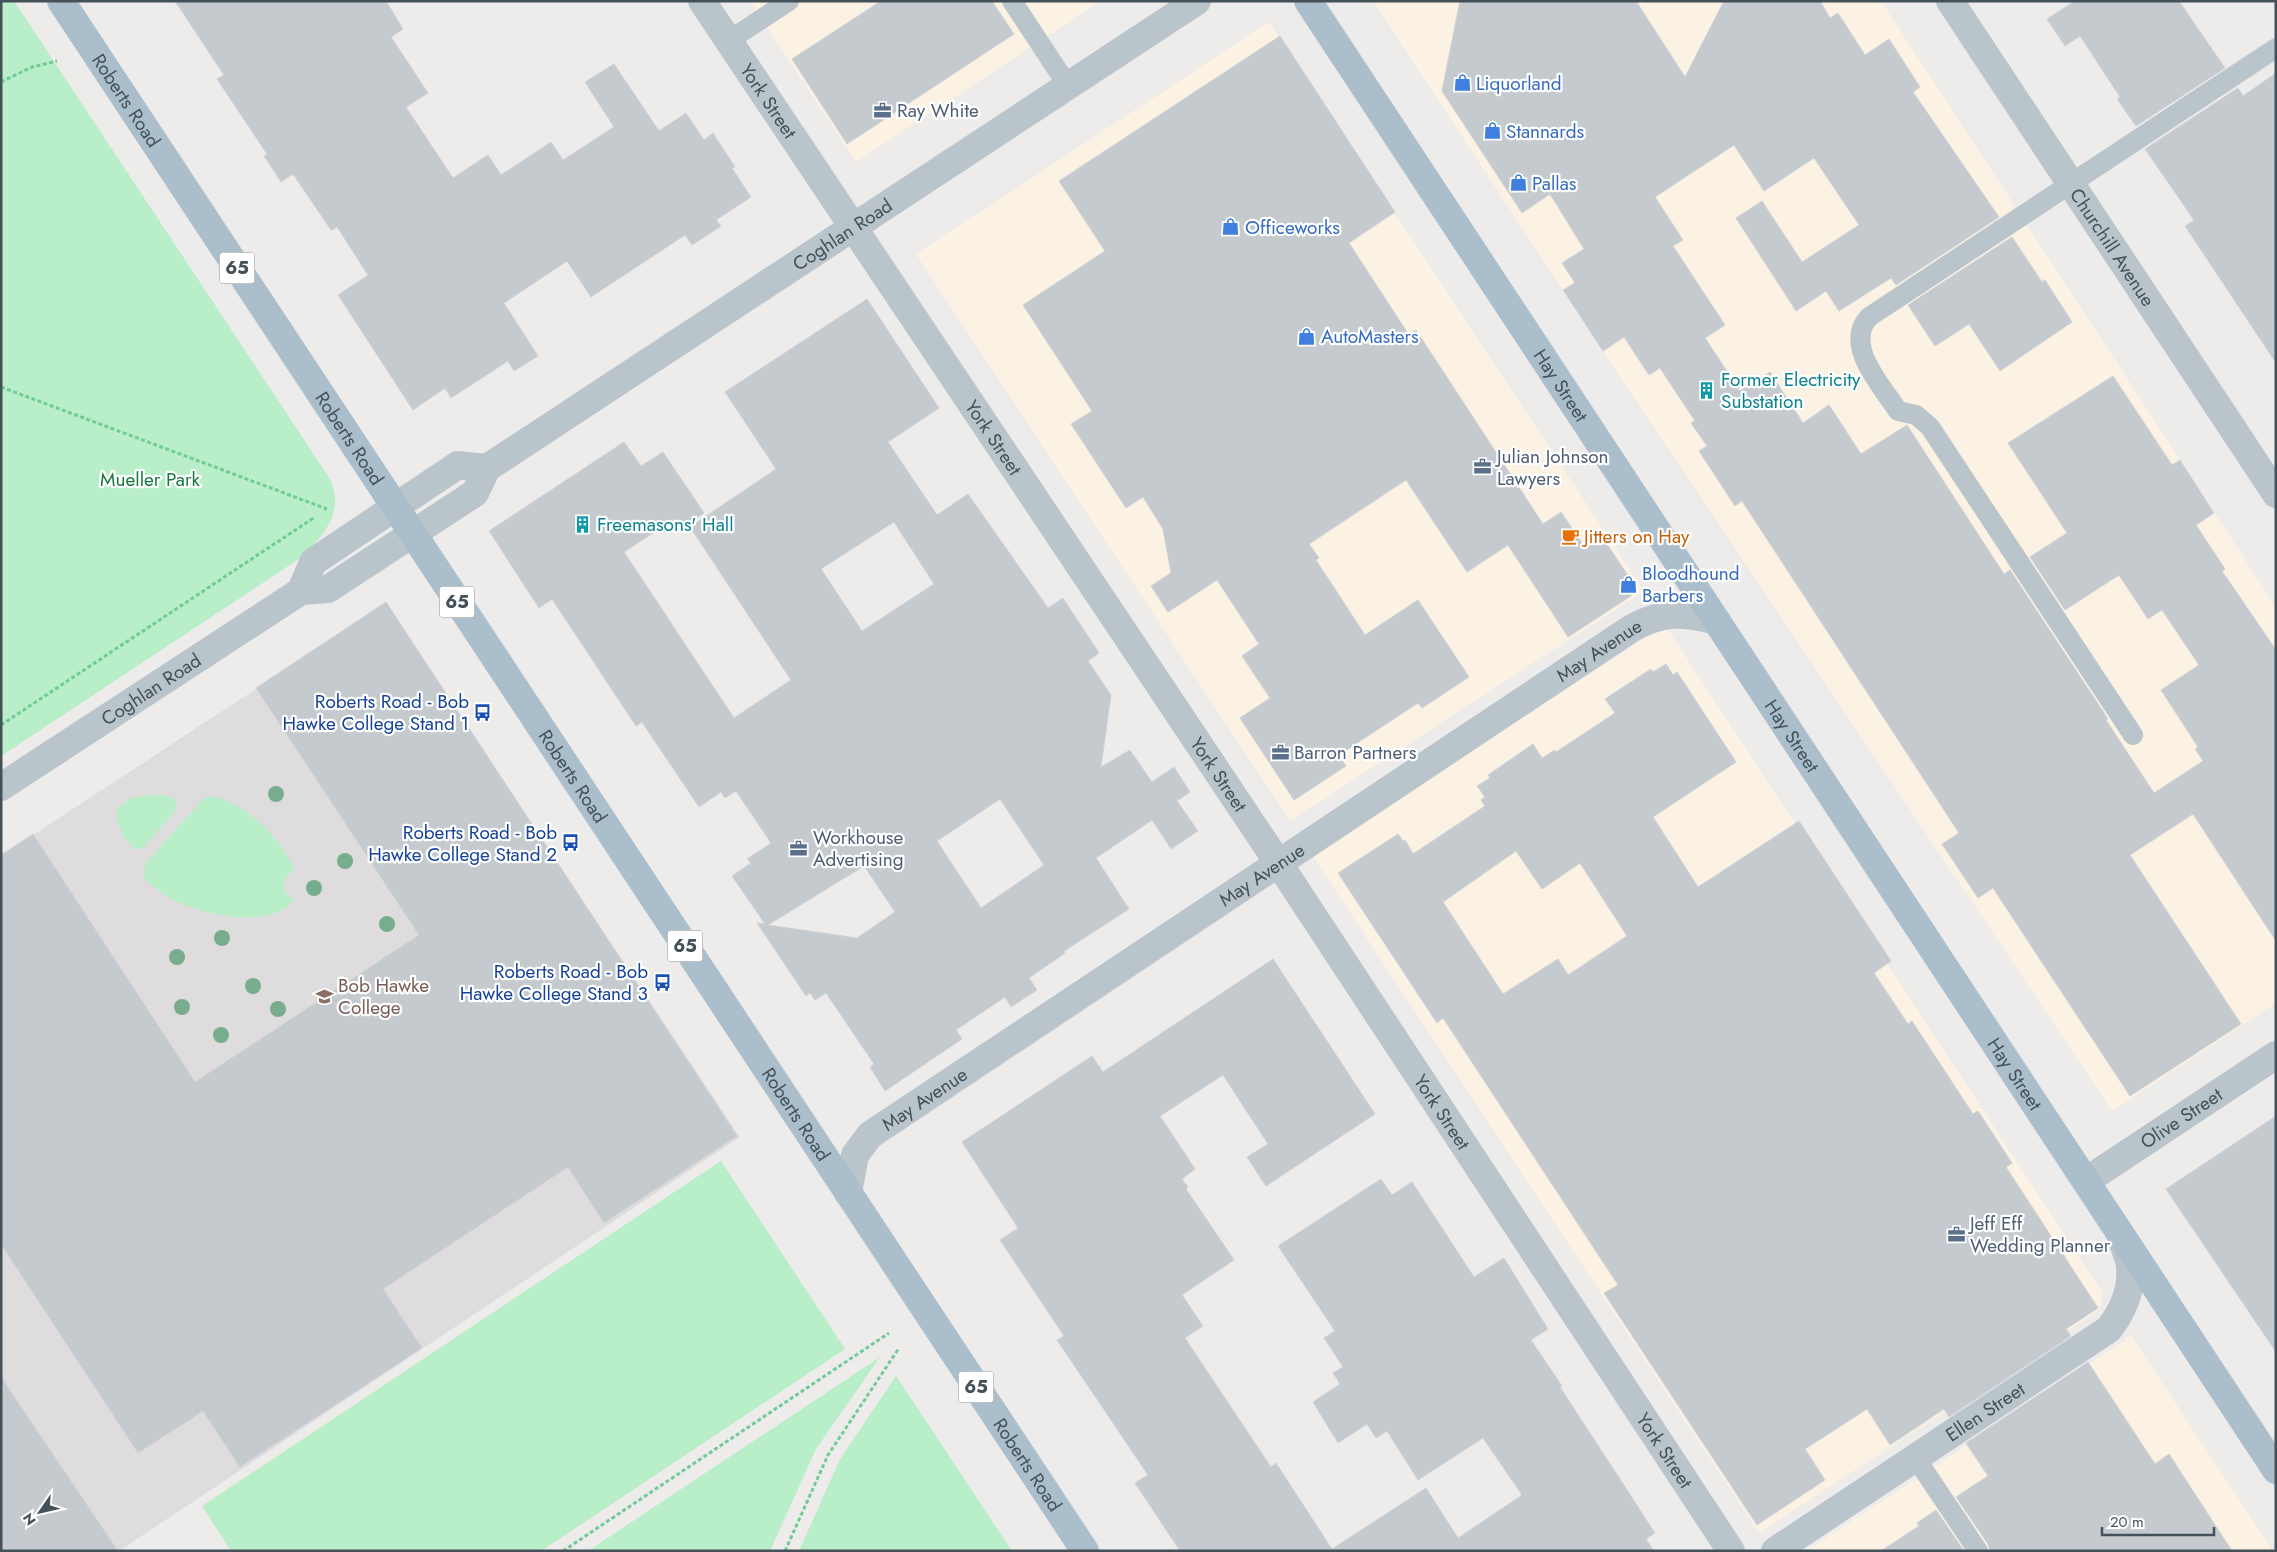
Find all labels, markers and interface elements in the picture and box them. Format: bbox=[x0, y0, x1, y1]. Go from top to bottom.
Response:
street label: Roberts Road bbox=[86, 48, 167, 152]
street label: York Street bbox=[734, 58, 804, 144]
place label: Liquorland bbox=[1476, 70, 1562, 97]
shop icon: Liquorland bbox=[1452, 73, 1472, 93]
place label: Ray White bbox=[897, 97, 979, 124]
office icon: Ray White bbox=[873, 100, 893, 120]
place label: Stannards bbox=[1506, 118, 1585, 145]
shop icon: Stannards bbox=[1482, 121, 1502, 141]
place label: Pallas bbox=[1532, 170, 1577, 197]
shop icon: Pallas bbox=[1508, 173, 1528, 193]
street label: Churchill Avenue bbox=[2064, 183, 2162, 312]
street label: Coghlan Road bbox=[787, 192, 898, 277]
place label: Officeworks bbox=[1245, 214, 1340, 241]
shop icon: Officeworks bbox=[1221, 217, 1241, 237]
road number: 65 bbox=[220, 252, 254, 284]
place label: AutoMasters bbox=[1321, 323, 1419, 350]
shop icon: AutoMasters bbox=[1297, 326, 1317, 346]
street label: Hay Street bbox=[1527, 343, 1595, 427]
place label: Former Electricity Substation bbox=[1721, 366, 1861, 415]
building icon: Former Electricity Substation bbox=[1697, 380, 1717, 400]
street label: Roberts Road bbox=[309, 386, 391, 490]
street label: York Street bbox=[959, 395, 1029, 481]
place label: Julian Johnson Lawyers bbox=[1494, 443, 1609, 492]
office icon: Julian Johnson Lawyers bbox=[1473, 457, 1493, 477]
park label: Mueller Park bbox=[100, 466, 201, 493]
place label: Freemasons' Hall bbox=[597, 511, 734, 538]
building icon: Freemasons' Hall bbox=[573, 514, 593, 534]
place label: Jitters on Hay bbox=[1581, 523, 1690, 550]
cafe icon: Jitters on Hay bbox=[1560, 526, 1580, 546]
place label: Bloodhound Barbers bbox=[1642, 560, 1740, 609]
shop icon: Bloodhound Barbers bbox=[1618, 574, 1638, 594]
road number: 65 bbox=[440, 586, 474, 618]
street label: May Avenue bbox=[1551, 612, 1646, 688]
street label: Coghlan Road bbox=[96, 647, 206, 732]
place label: Roberts Road - Bob Hawke College Stand 1 bbox=[282, 688, 469, 737]
street label: Hay Street bbox=[1758, 694, 1826, 778]
bus stop icon: Roberts Road - Bob Hawke College Stand 1 bbox=[473, 702, 493, 722]
street label: Roberts Road bbox=[532, 724, 614, 828]
street label: York Street bbox=[1184, 731, 1254, 817]
place label: Barron Partners bbox=[1294, 739, 1417, 766]
office icon: Barron Partners bbox=[1270, 742, 1290, 762]
place label: Roberts Road - Bob Hawke College Stand 2 bbox=[368, 819, 557, 868]
place label: Workhouse Advertising bbox=[813, 824, 904, 873]
bus stop icon: Roberts Road - Bob Hawke College Stand 2 bbox=[561, 833, 581, 853]
street label: May Avenue bbox=[1213, 836, 1310, 913]
office icon: Workhouse Advertising bbox=[789, 838, 809, 858]
road number: 65 bbox=[668, 930, 702, 961]
place label: Roberts Road - Bob Hawke College Stand 3 bbox=[460, 958, 648, 1007]
place label: Bob Hawke College bbox=[338, 972, 429, 1021]
bus stop icon: Roberts Road - Bob Hawke College Stand 3 bbox=[652, 972, 672, 992]
school or university icon: Bob Hawke College bbox=[314, 986, 334, 1006]
street label: Hay Street bbox=[1981, 1032, 2049, 1116]
street label: May Avenue bbox=[876, 1060, 973, 1137]
street label: Roberts Road bbox=[756, 1062, 837, 1166]
street label: York Street bbox=[1408, 1069, 1477, 1155]
street label: Olive Street bbox=[2135, 1081, 2228, 1155]
place label: Jeff Eff Wedding Planner bbox=[1967, 1210, 2111, 1259]
office icon: Jeff Eff Wedding Planner bbox=[1946, 1224, 1966, 1244]
road number: 65 bbox=[958, 1371, 994, 1402]
street label: Ellen Street bbox=[1940, 1375, 2030, 1448]
street label: York Street bbox=[1630, 1407, 1700, 1494]
street label: Roberts Road bbox=[987, 1412, 1069, 1517]
north arrow bbox=[15, 1487, 65, 1537]
scale bar bbox=[2102, 1504, 2214, 1536]
text: N bbox=[18, 1509, 41, 1529]
text: 20 m bbox=[2110, 1511, 2144, 1533]

